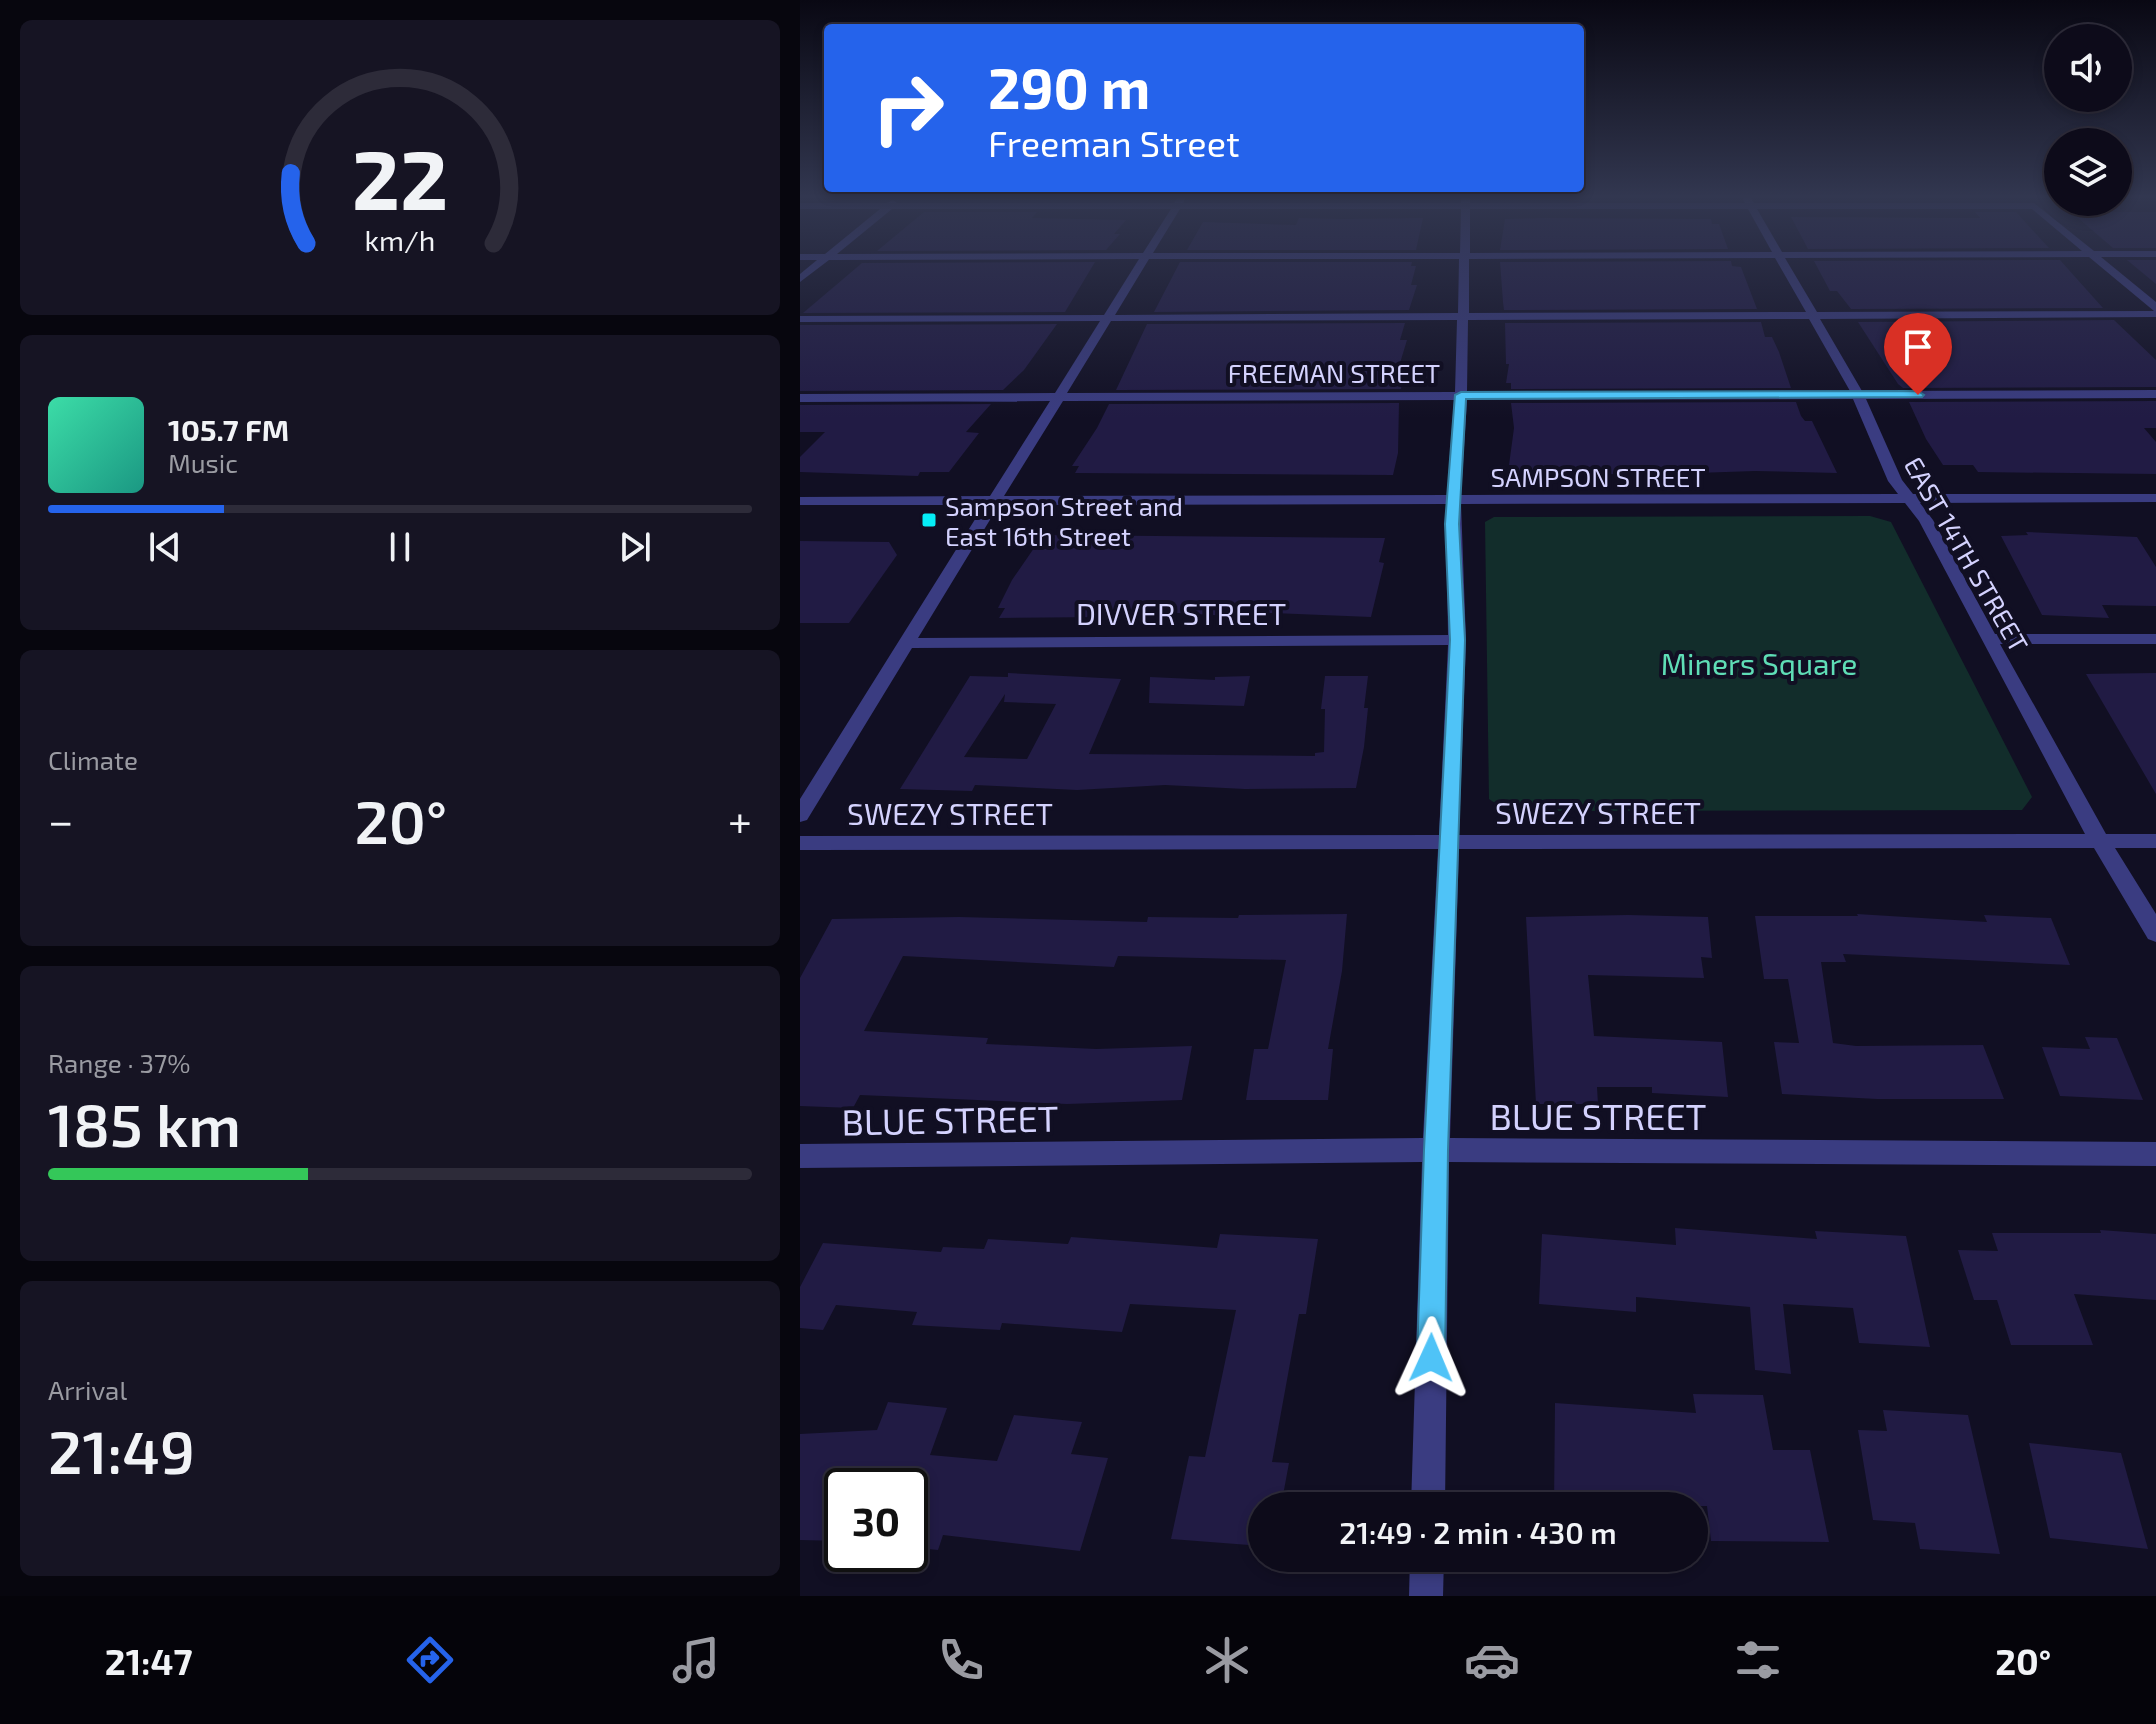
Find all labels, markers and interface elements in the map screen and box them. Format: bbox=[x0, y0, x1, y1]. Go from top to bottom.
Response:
map controls bbox=[2044, 24, 2132, 216]
button: sound bbox=[2044, 24, 2132, 112]
text: 290 m bbox=[988, 53, 1150, 120]
icon: right bbox=[856, 56, 960, 160]
text: Freeman Street bbox=[988, 121, 1240, 164]
text: 22 bbox=[352, 126, 448, 226]
button: layers bbox=[2044, 128, 2132, 216]
text: km/h bbox=[365, 222, 435, 257]
pin bbox=[1884, 313, 1952, 395]
icon: arrive bbox=[1896, 325, 1940, 369]
street label: FREEMAN STREET bbox=[1228, 357, 1440, 388]
text: 105.7 FM bbox=[168, 411, 289, 447]
text: Music bbox=[168, 447, 238, 478]
street label: EAST 14TH STREET bbox=[1899, 451, 2035, 657]
street label: SAMPSON STREET bbox=[1491, 461, 1705, 492]
place label: Sampson Street and East 16th Street bbox=[945, 490, 1183, 551]
marker: Sampson Street and East 16th Street bbox=[920, 511, 938, 529]
icon: previous bbox=[143, 525, 187, 569]
icon: pause bbox=[378, 525, 422, 569]
icon: next bbox=[613, 525, 657, 569]
street label: DIVVER STREET bbox=[1076, 595, 1286, 631]
park label: Miners Square bbox=[1661, 645, 1857, 681]
text: Climate bbox=[48, 744, 138, 775]
text: 20° bbox=[354, 784, 447, 856]
text: − bbox=[48, 793, 74, 846]
text: + bbox=[728, 793, 752, 846]
street label: SWEZY STREET bbox=[1495, 794, 1701, 830]
street label: SWEZY STREET bbox=[847, 795, 1053, 831]
text: Range · 37% bbox=[48, 1047, 191, 1078]
text: 185 km bbox=[48, 1087, 241, 1159]
street label: BLUE STREET bbox=[1490, 1094, 1707, 1137]
street label: BLUE STREET bbox=[841, 1096, 1059, 1142]
position arrow bbox=[1389, 1316, 1473, 1400]
text: Arrival bbox=[48, 1374, 127, 1405]
text: 21:49 bbox=[48, 1414, 195, 1486]
speed limit sign: 30 bbox=[824, 1468, 928, 1572]
text: 21:49 · 2 min · 430 m bbox=[1339, 1514, 1617, 1550]
icon: directions bbox=[402, 1632, 458, 1688]
icon: music bbox=[668, 1632, 724, 1688]
icon: phone bbox=[933, 1632, 989, 1688]
icon: climate bbox=[1199, 1632, 1255, 1688]
icon: car bbox=[1464, 1632, 1520, 1688]
icon: filters bbox=[1730, 1632, 1786, 1688]
text: 21:47 bbox=[105, 1639, 192, 1682]
text: 20° bbox=[1995, 1639, 2051, 1682]

